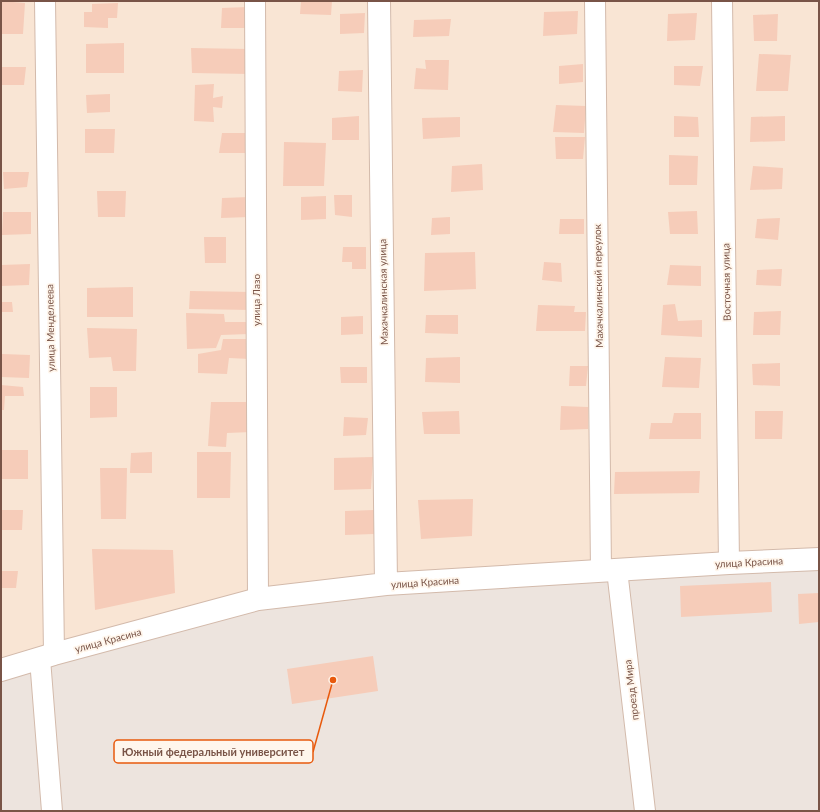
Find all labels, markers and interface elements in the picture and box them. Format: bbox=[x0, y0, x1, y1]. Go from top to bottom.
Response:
street label: Махачкалинский переулок bbox=[591, 223, 605, 348]
street label: Махачкалинская улица bbox=[376, 239, 390, 345]
street label: Восточная улица bbox=[719, 243, 733, 321]
street label: улица Лазо bbox=[250, 274, 262, 326]
street label: улица Менделеева bbox=[43, 284, 57, 372]
street label: улица Красина bbox=[715, 554, 783, 570]
street label: улица Красина bbox=[391, 574, 459, 590]
street label: улица Красина bbox=[73, 625, 143, 655]
street label: проезд Мира bbox=[621, 659, 641, 721]
callout: Южный федеральный университет bbox=[114, 740, 313, 763]
text: Южный федеральный университет bbox=[122, 745, 305, 758]

